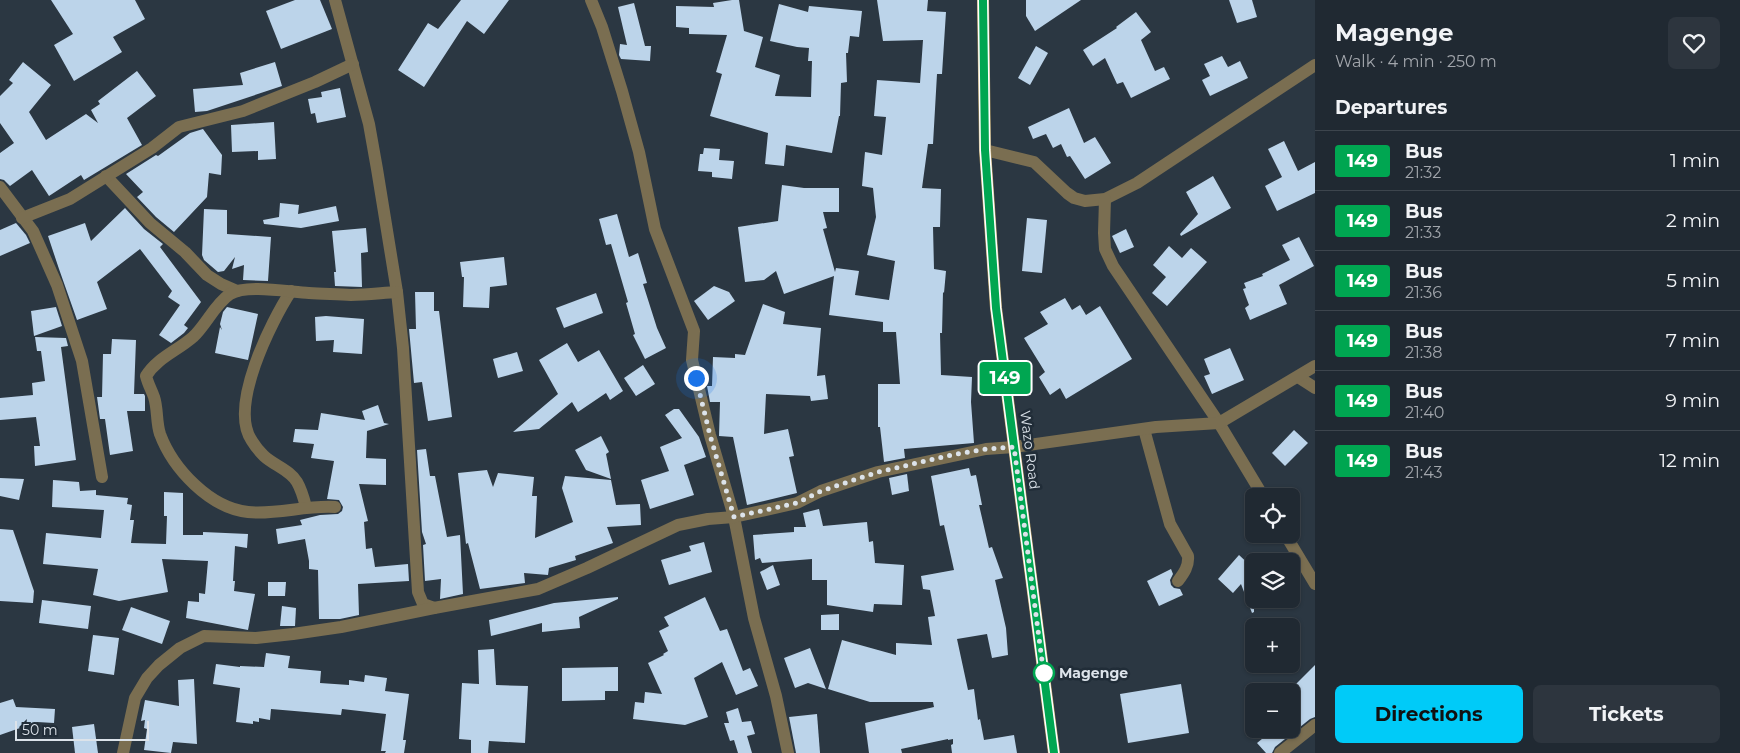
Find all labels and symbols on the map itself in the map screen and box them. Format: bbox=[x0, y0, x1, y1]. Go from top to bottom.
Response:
line badge: 149 bbox=[976, 362, 1034, 394]
your location bbox=[684, 366, 709, 391]
street label: Wazo Road bbox=[1016, 410, 1044, 490]
marker: Magenge bbox=[1033, 662, 1055, 684]
place label: Magenge bbox=[1059, 664, 1128, 682]
scale bar bbox=[15, 718, 149, 741]

